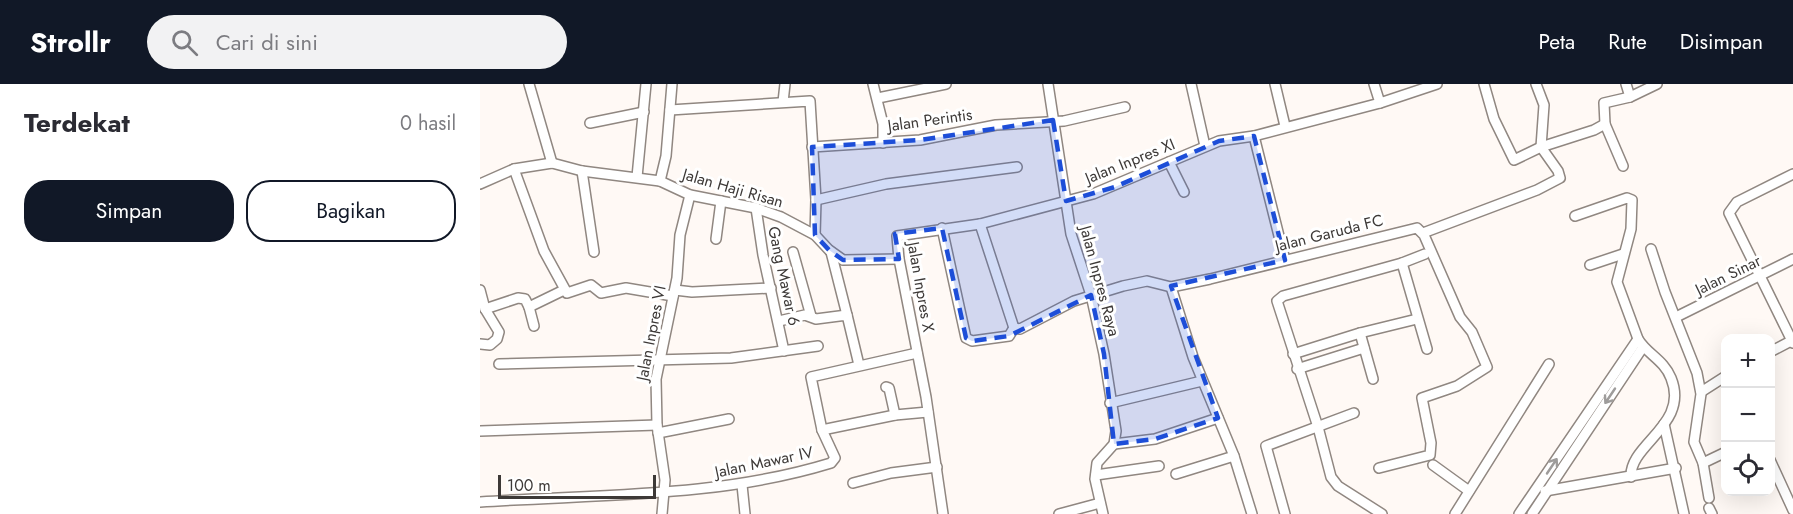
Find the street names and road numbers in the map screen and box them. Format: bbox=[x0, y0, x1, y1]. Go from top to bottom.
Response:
street label: Jalan Perintis bbox=[884, 103, 974, 138]
street label: Jalan Inpres XI bbox=[1080, 133, 1178, 190]
street label: Jalan Haji Risan bbox=[678, 162, 786, 213]
street label: Jalan Garuda FC bbox=[1271, 208, 1385, 258]
street label: Jalan Inpres Raya bbox=[1074, 221, 1126, 339]
street label: Gang Mawar 6 bbox=[762, 224, 806, 328]
street label: Jalan Inpres X bbox=[901, 238, 940, 334]
street label: Jalan Sinar bbox=[1689, 249, 1765, 302]
street label: Jalan Inpres VI bbox=[630, 283, 672, 385]
street label: Jalan Mawar IV bbox=[711, 440, 816, 484]

